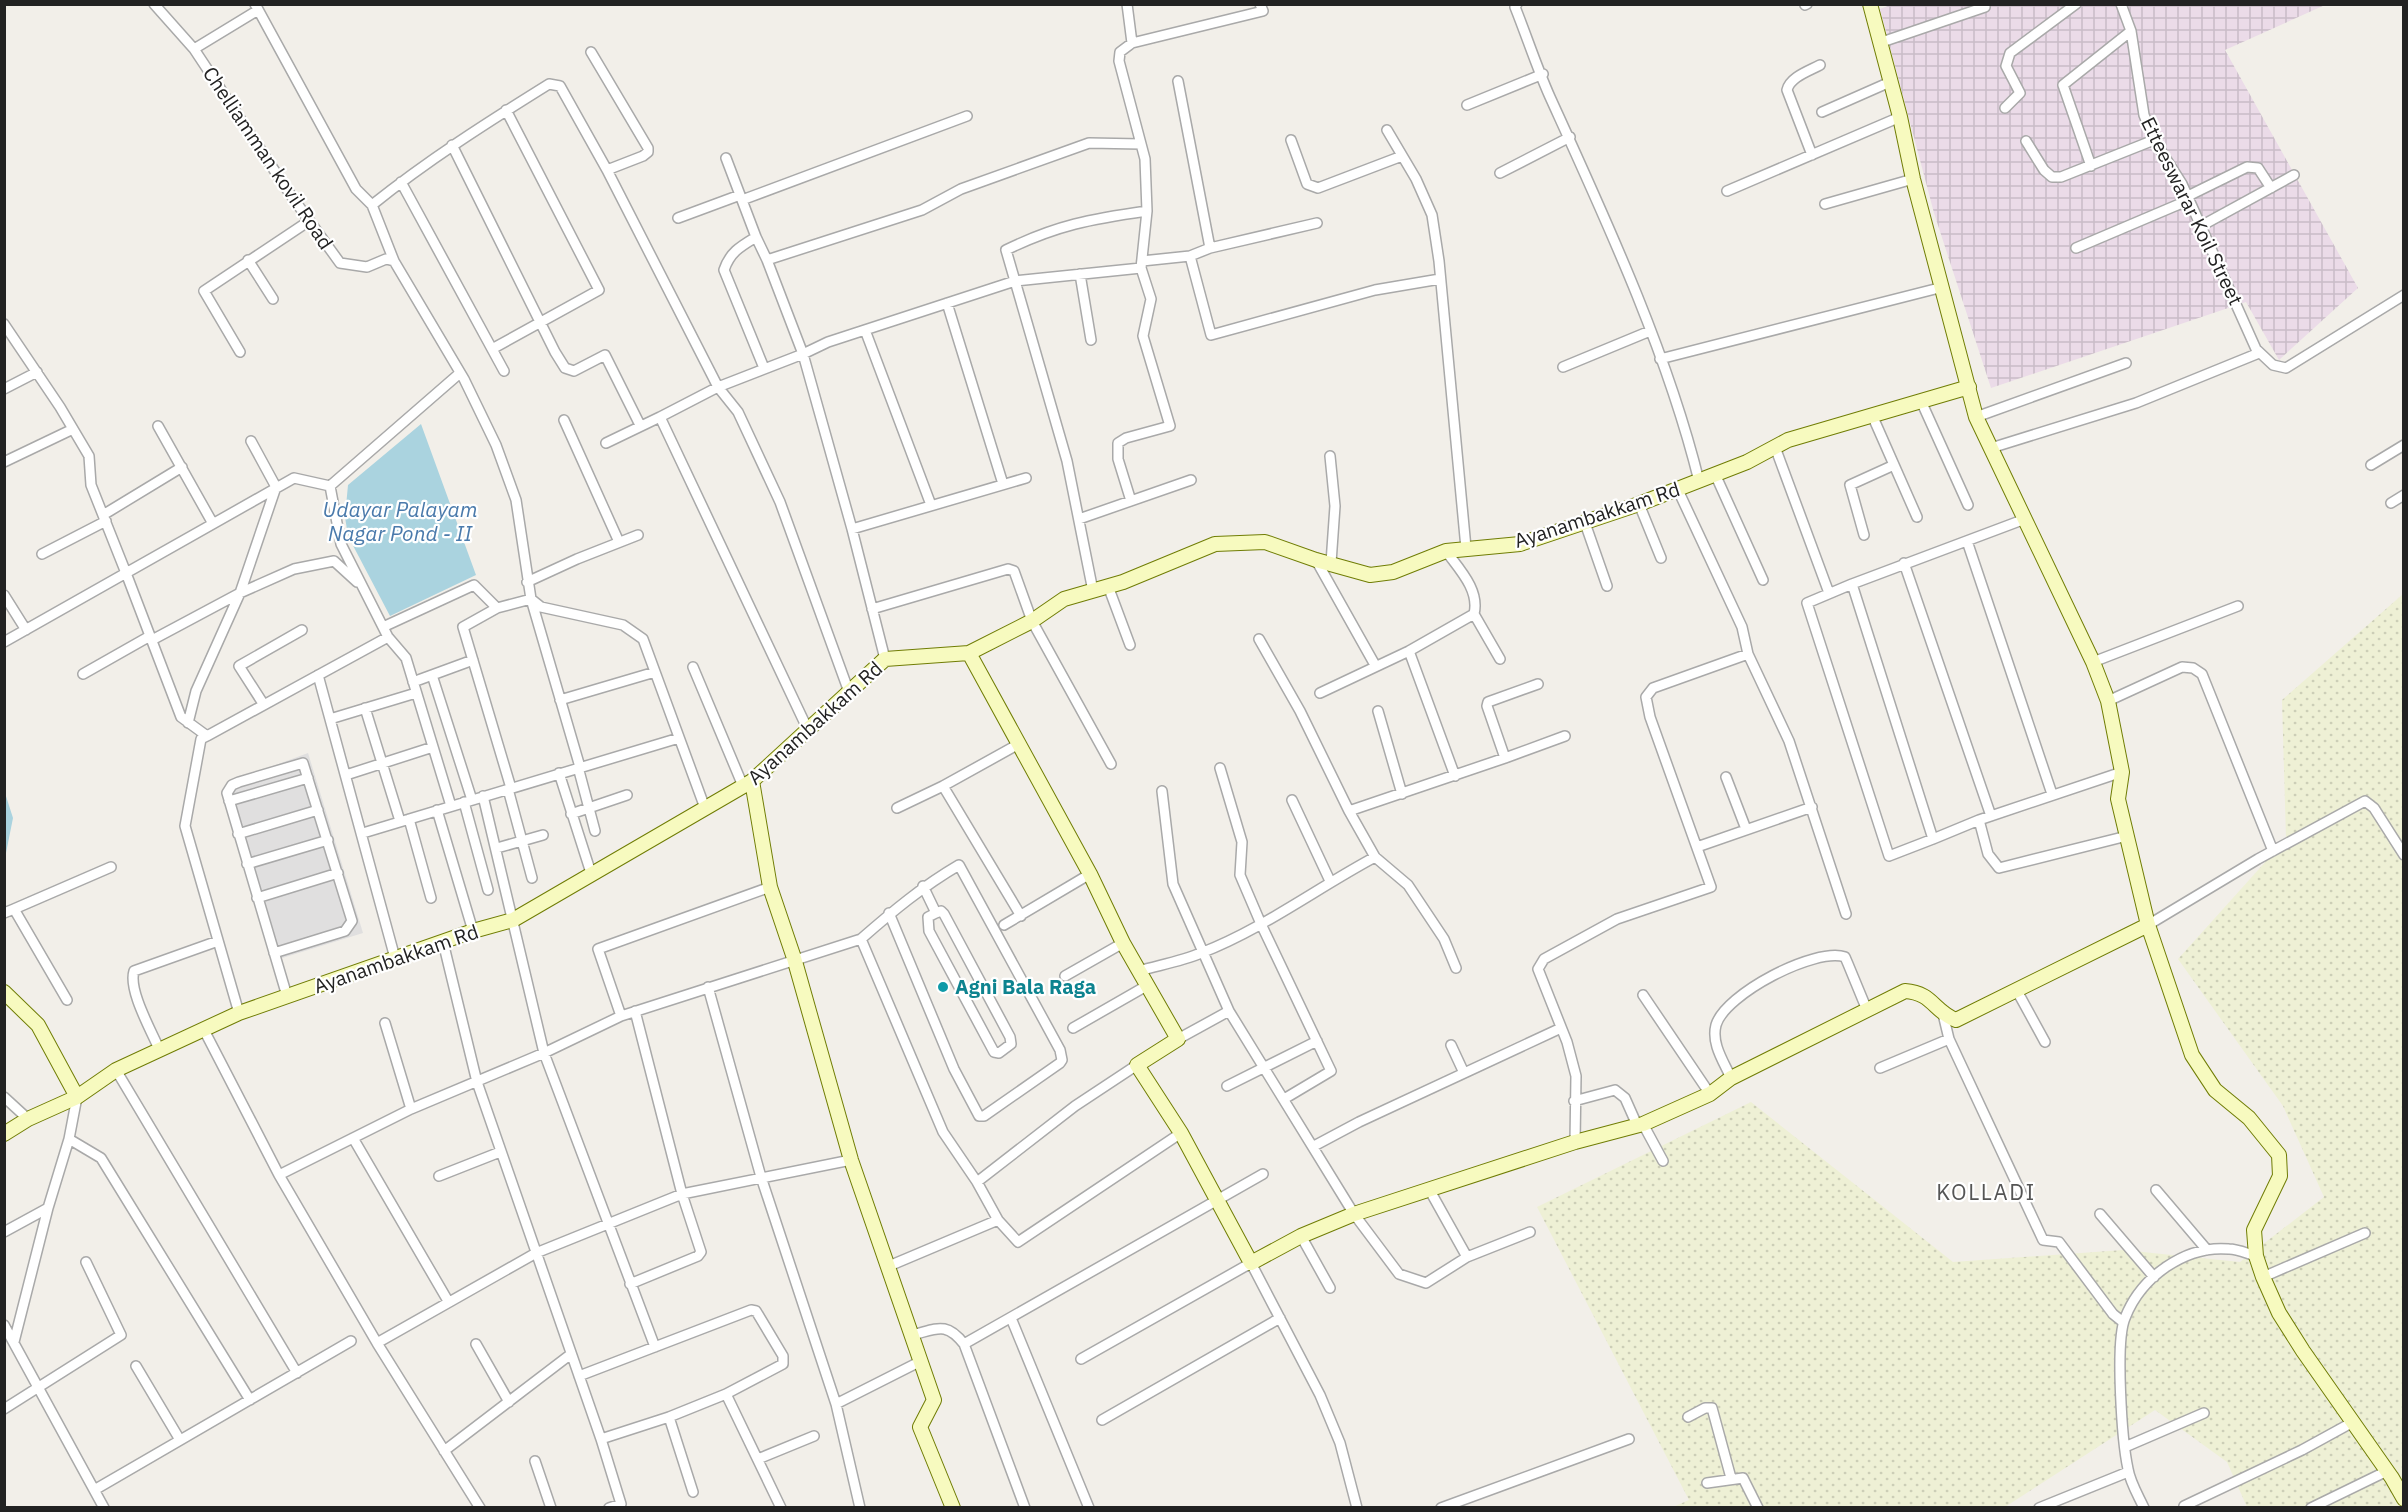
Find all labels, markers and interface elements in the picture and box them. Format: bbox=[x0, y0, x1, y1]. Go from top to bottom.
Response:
street label: Chelliamman kovil Road bbox=[197, 61, 340, 254]
street label: Etteeswarar Koil Street bbox=[2135, 112, 2250, 309]
street label: Ayanambakkam Rd bbox=[1511, 475, 1683, 554]
water label: Udayar Palayam Nagar Pond - II bbox=[322, 495, 478, 547]
street label: Ayanambakkam Rd bbox=[741, 655, 888, 790]
street label: Ayanambakkam Rd bbox=[310, 918, 482, 999]
place label: Agni Bala Raga bbox=[955, 973, 1096, 1000]
marker: Agni Bala Raga bbox=[936, 980, 950, 994]
district label: KOLLADI bbox=[1936, 1177, 2036, 1206]

